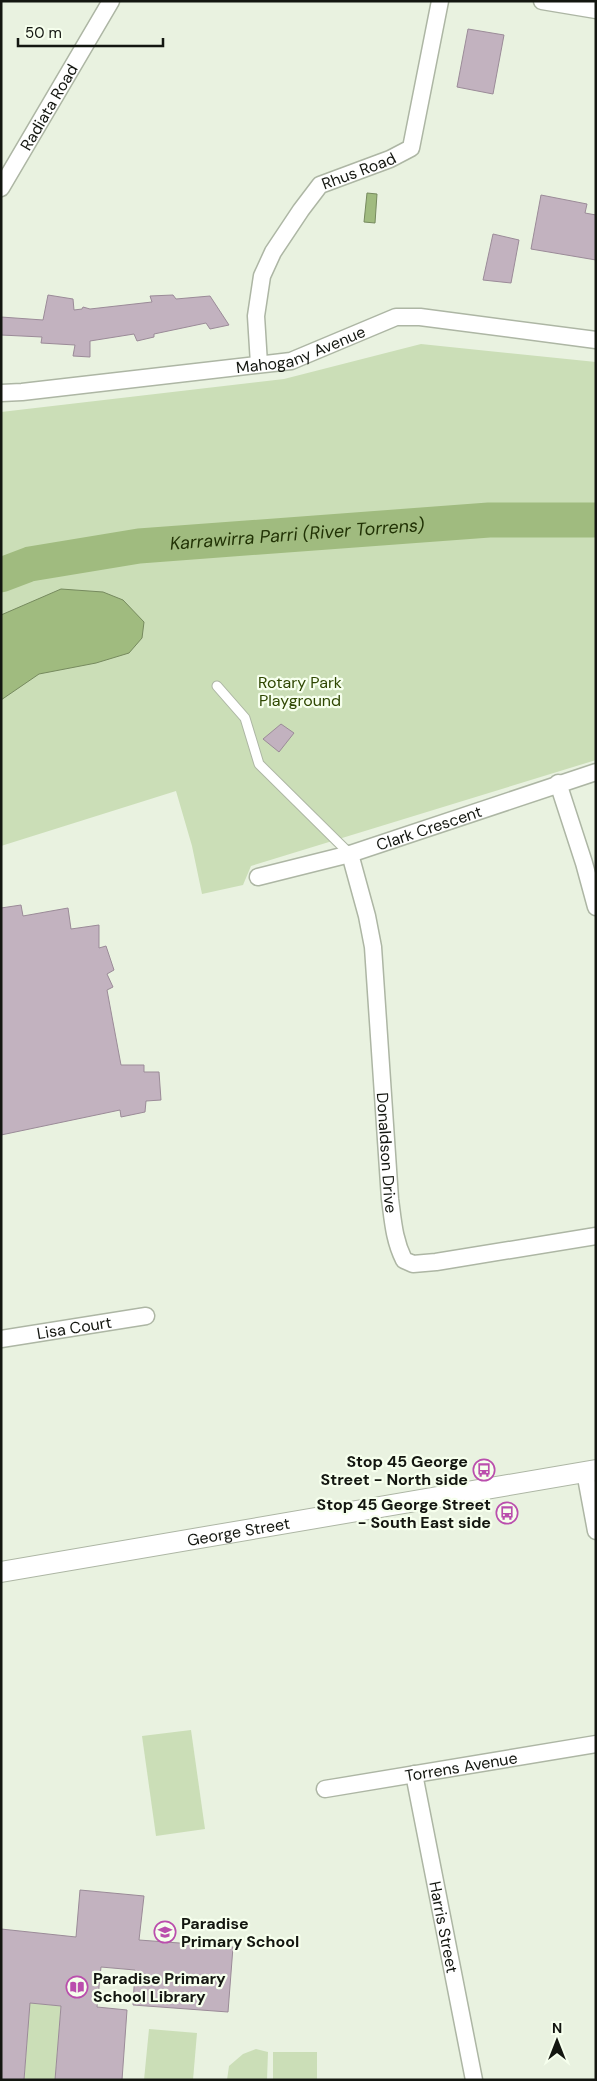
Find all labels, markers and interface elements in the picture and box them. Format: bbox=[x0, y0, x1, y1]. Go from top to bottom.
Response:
scale bar bbox=[18, 15, 162, 47]
text: 50 m bbox=[25, 23, 62, 43]
street label: Radiata Road bbox=[15, 60, 83, 154]
street label: Rhus Road bbox=[319, 148, 400, 194]
street label: Mahogany Avenue bbox=[235, 321, 369, 378]
water label: Karrawirra Parri (River Torrens) bbox=[169, 513, 425, 556]
park label: Rotary Park Playground bbox=[258, 672, 342, 711]
street label: Clark Crescent bbox=[374, 801, 485, 856]
street label: Donaldson Drive bbox=[372, 1092, 402, 1214]
street label: Lisa Court bbox=[35, 1312, 113, 1344]
place label: Stop 45 George Street - North side bbox=[321, 1451, 468, 1490]
bus stop icon: Stop 45 George Street - North side bbox=[472, 1458, 496, 1482]
place label: Stop 45 George Street - South East side bbox=[317, 1494, 491, 1533]
bus stop icon: Stop 45 George Street - South East side bbox=[495, 1501, 519, 1525]
street label: George Street bbox=[186, 1513, 292, 1551]
street label: Torrens Avenue bbox=[403, 1747, 519, 1787]
street label: Harris Street bbox=[424, 1880, 463, 1975]
place label: Paradise Primary School bbox=[181, 1913, 299, 1952]
school or university icon: Paradise Primary School bbox=[153, 1920, 177, 1944]
place label: Paradise Primary School Library bbox=[93, 1968, 226, 2007]
library icon: Paradise Primary School Library bbox=[65, 1975, 89, 1999]
north arrow bbox=[532, 2016, 582, 2066]
text: N bbox=[552, 2019, 562, 2037]

